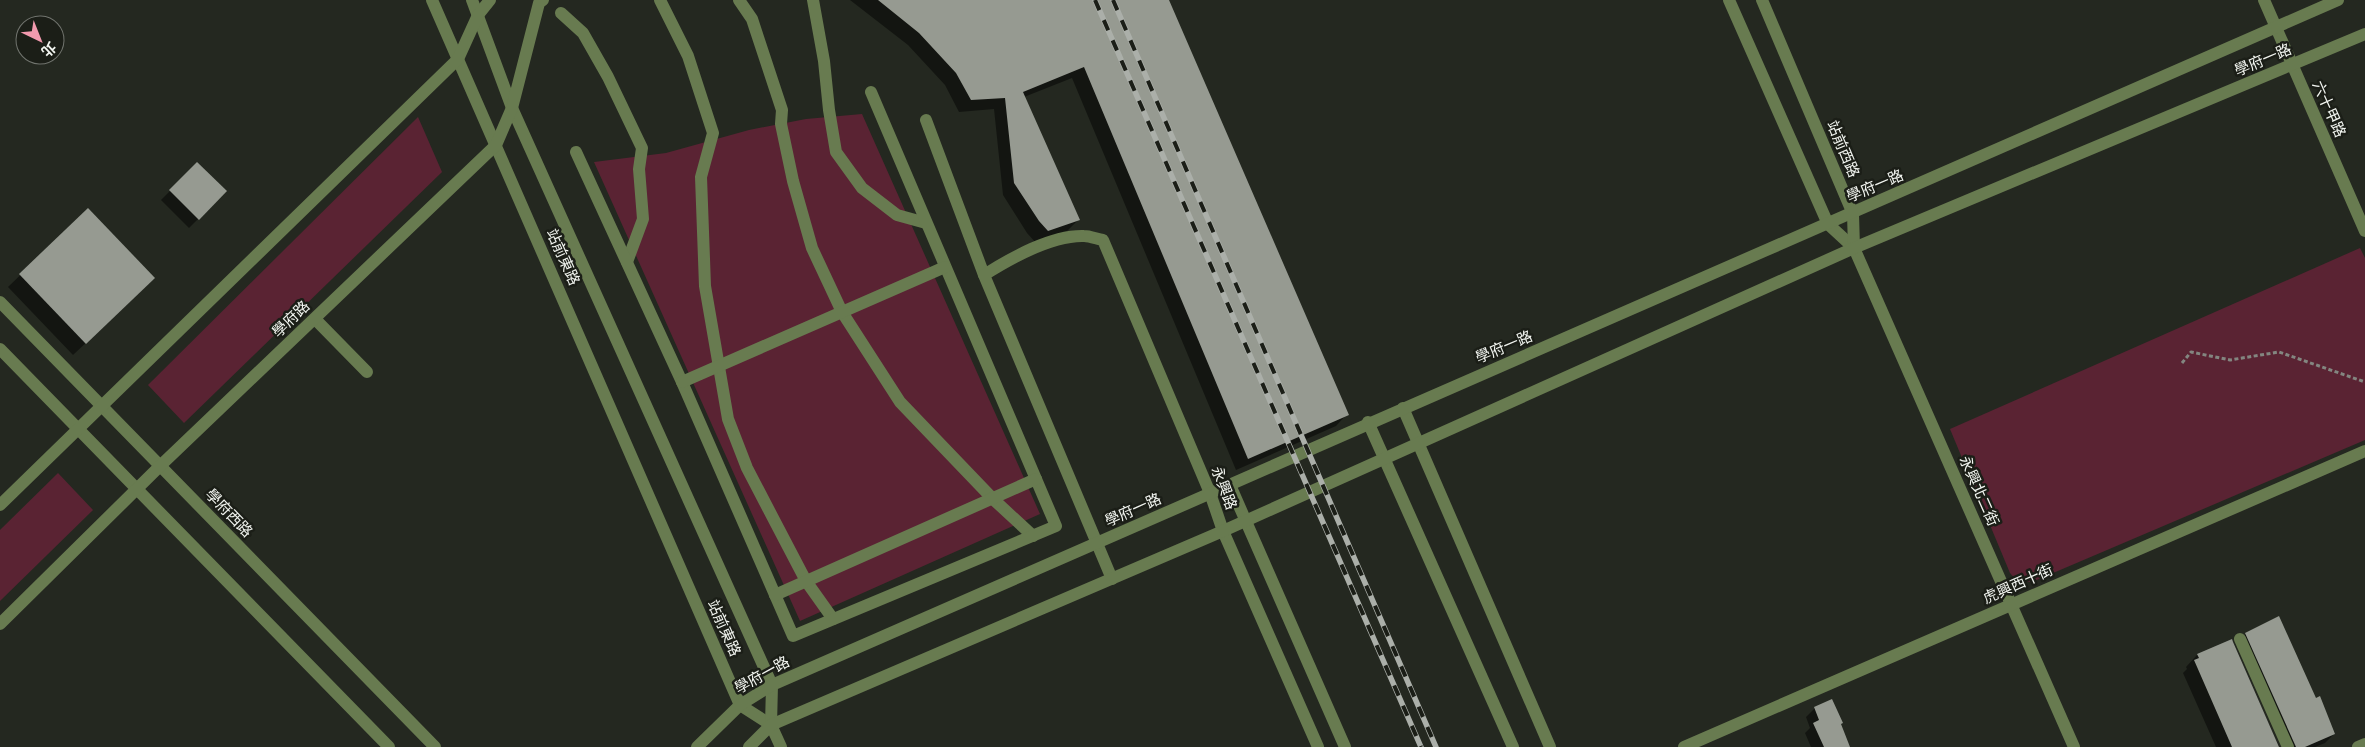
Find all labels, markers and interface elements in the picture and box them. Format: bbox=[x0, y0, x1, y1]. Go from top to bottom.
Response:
north arrow bbox=[15, 15, 65, 65]
text: 北 bbox=[38, 38, 61, 62]
street label: 學府一路 bbox=[2231, 38, 2294, 80]
street label: 六十甲路 bbox=[2309, 77, 2351, 140]
street label: 站前西路 bbox=[1823, 117, 1865, 180]
street label: 學府一路 bbox=[1843, 164, 1906, 206]
street label: 站前東路 bbox=[543, 225, 585, 288]
street label: 學府路 bbox=[267, 295, 313, 341]
street label: 學府一路 bbox=[1472, 325, 1535, 367]
street label: 永興北二街 bbox=[1956, 452, 2004, 529]
street label: 永興路 bbox=[1208, 463, 1242, 512]
street label: 學府西路 bbox=[202, 484, 258, 541]
street label: 學府一路 bbox=[1101, 488, 1164, 530]
street label: 虎興西十街 bbox=[1979, 559, 2056, 607]
street label: 站前東路 bbox=[704, 596, 746, 659]
street label: 學府一路 bbox=[730, 651, 793, 697]

